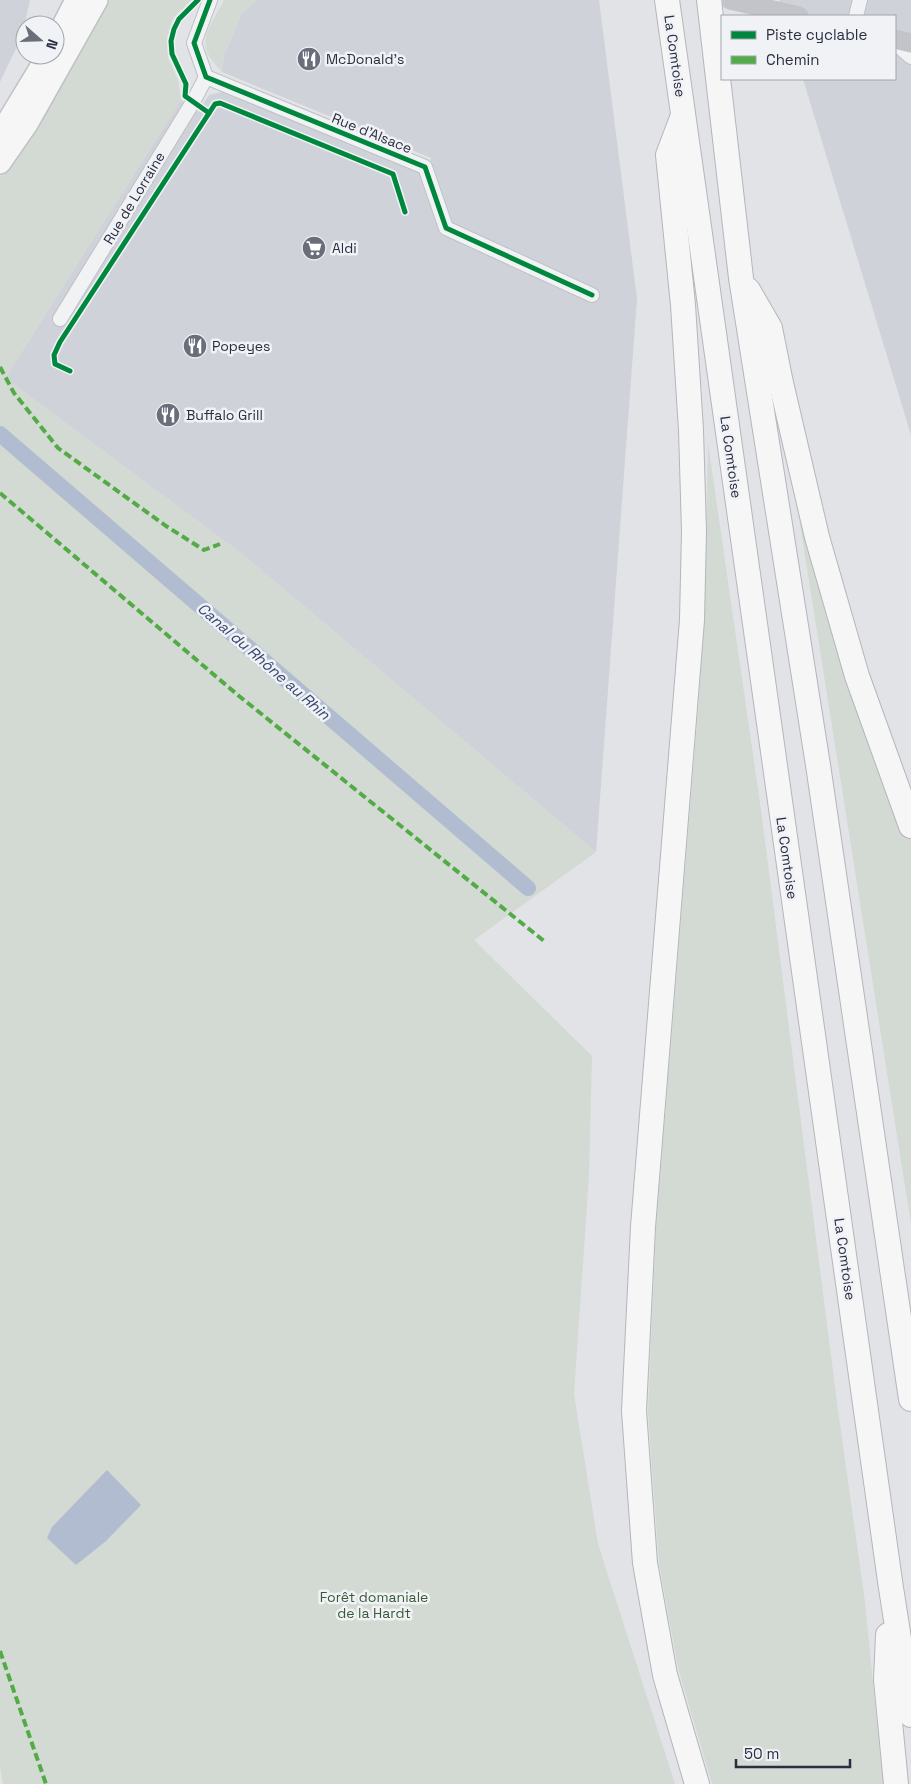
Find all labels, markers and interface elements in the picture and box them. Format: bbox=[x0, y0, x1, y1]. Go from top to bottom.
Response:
street label: La Comtoise bbox=[660, 14, 690, 98]
north arrow bbox=[15, 15, 65, 65]
legend bbox=[721, 15, 896, 80]
text: Piste cyclable bbox=[766, 25, 868, 44]
text: N bbox=[42, 37, 62, 52]
restaurant icon: McDonald's bbox=[296, 46, 322, 72]
place label: McDonald's bbox=[326, 50, 404, 68]
text: Chemin bbox=[766, 50, 819, 69]
street label: Rue d'Alsace bbox=[329, 109, 415, 157]
street label: Rue de Lorraine bbox=[99, 148, 169, 248]
supermarket icon: Aldi bbox=[301, 235, 327, 261]
place label: Aldi bbox=[332, 239, 357, 257]
restaurant icon: Popeyes bbox=[182, 333, 208, 359]
place label: Popeyes bbox=[212, 337, 270, 355]
restaurant icon: Buffalo Grill bbox=[155, 402, 181, 428]
place label: Buffalo Grill bbox=[186, 406, 263, 424]
street label: La Comtoise bbox=[716, 415, 746, 499]
water label: Canal du Rhône au Rhin bbox=[194, 598, 335, 724]
street label: La Comtoise bbox=[772, 816, 802, 900]
street label: La Comtoise bbox=[830, 1217, 860, 1301]
park label: Forêt domaniale de la Hardt bbox=[320, 1588, 428, 1622]
scale bar bbox=[736, 1736, 850, 1768]
text: 50 m bbox=[744, 1744, 779, 1763]

